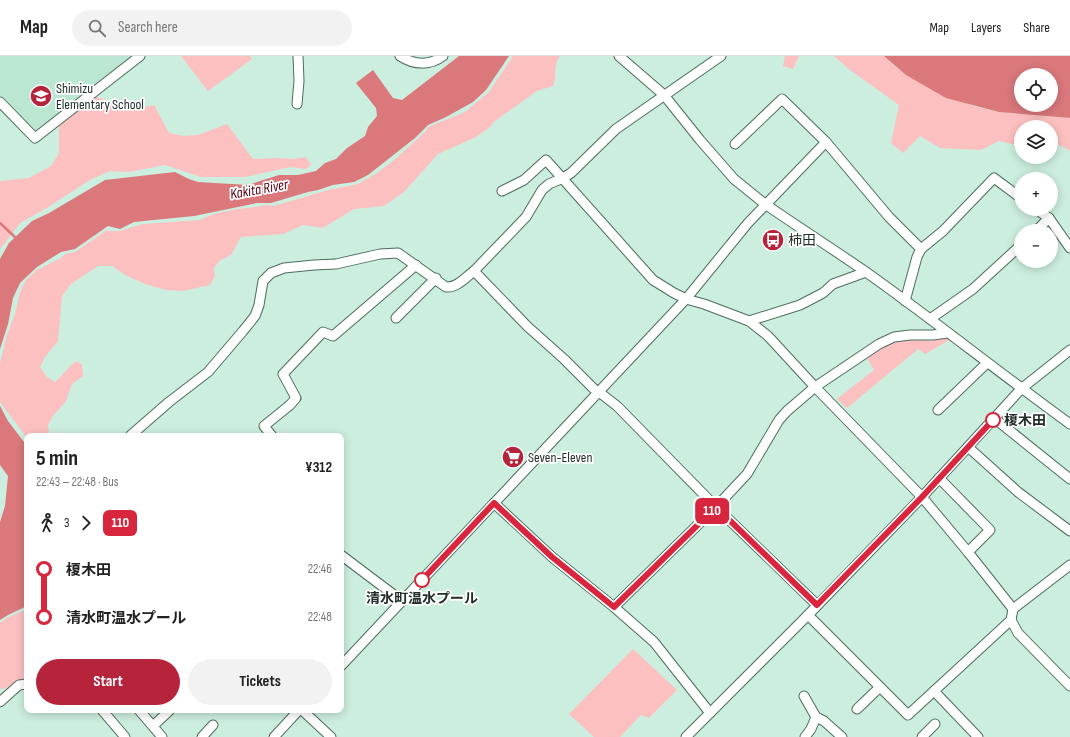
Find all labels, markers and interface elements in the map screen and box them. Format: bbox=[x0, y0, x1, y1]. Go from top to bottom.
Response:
search box bbox=[72, 10, 352, 46]
text: Map bbox=[20, 16, 48, 39]
icon: search bbox=[86, 17, 108, 39]
text: Search here bbox=[118, 18, 178, 37]
text: Map bbox=[929, 19, 949, 36]
text: Layers bbox=[971, 19, 1001, 36]
text: Share bbox=[1023, 19, 1050, 36]
map controls bbox=[1014, 68, 1058, 268]
button: locate bbox=[1014, 68, 1058, 112]
place label: Shimizu Elementary School bbox=[56, 80, 144, 113]
school or university icon: Shimizu Elementary School bbox=[28, 83, 54, 109]
button: layers bbox=[1014, 120, 1058, 164]
button: + bbox=[1014, 172, 1058, 216]
water label: Kakita River bbox=[229, 175, 290, 204]
button: − bbox=[1014, 224, 1058, 268]
bus stop icon: 柿田 bbox=[760, 227, 786, 253]
place label: 柿田 bbox=[788, 232, 816, 249]
marker: 榎木田 bbox=[985, 412, 1001, 428]
place label: 榎木田 bbox=[1004, 412, 1046, 429]
supermarket icon: Seven-Eleven bbox=[500, 444, 526, 470]
text: 5 min bbox=[36, 445, 78, 472]
place label: Seven-Eleven bbox=[528, 449, 592, 466]
text: ¥312 bbox=[305, 458, 332, 477]
text: 22:43 – 22:48 · Bus bbox=[36, 474, 118, 490]
line badge: 110 bbox=[689, 498, 735, 524]
text: 110 bbox=[703, 502, 721, 519]
icon: walk bbox=[36, 512, 58, 534]
icon: forward bbox=[75, 512, 97, 534]
text: 110 bbox=[111, 514, 129, 531]
text: 3 bbox=[64, 515, 69, 531]
text: 榎木田 bbox=[66, 561, 111, 580]
text: 22:46 bbox=[308, 561, 332, 577]
marker: 清水町温水プール bbox=[414, 572, 430, 588]
place label: 清水町温水プール bbox=[366, 590, 478, 607]
text: 清水町温水プール bbox=[66, 609, 186, 628]
text: 22:48 bbox=[308, 609, 332, 625]
button: Start bbox=[36, 659, 180, 705]
button: Tickets bbox=[188, 659, 332, 705]

